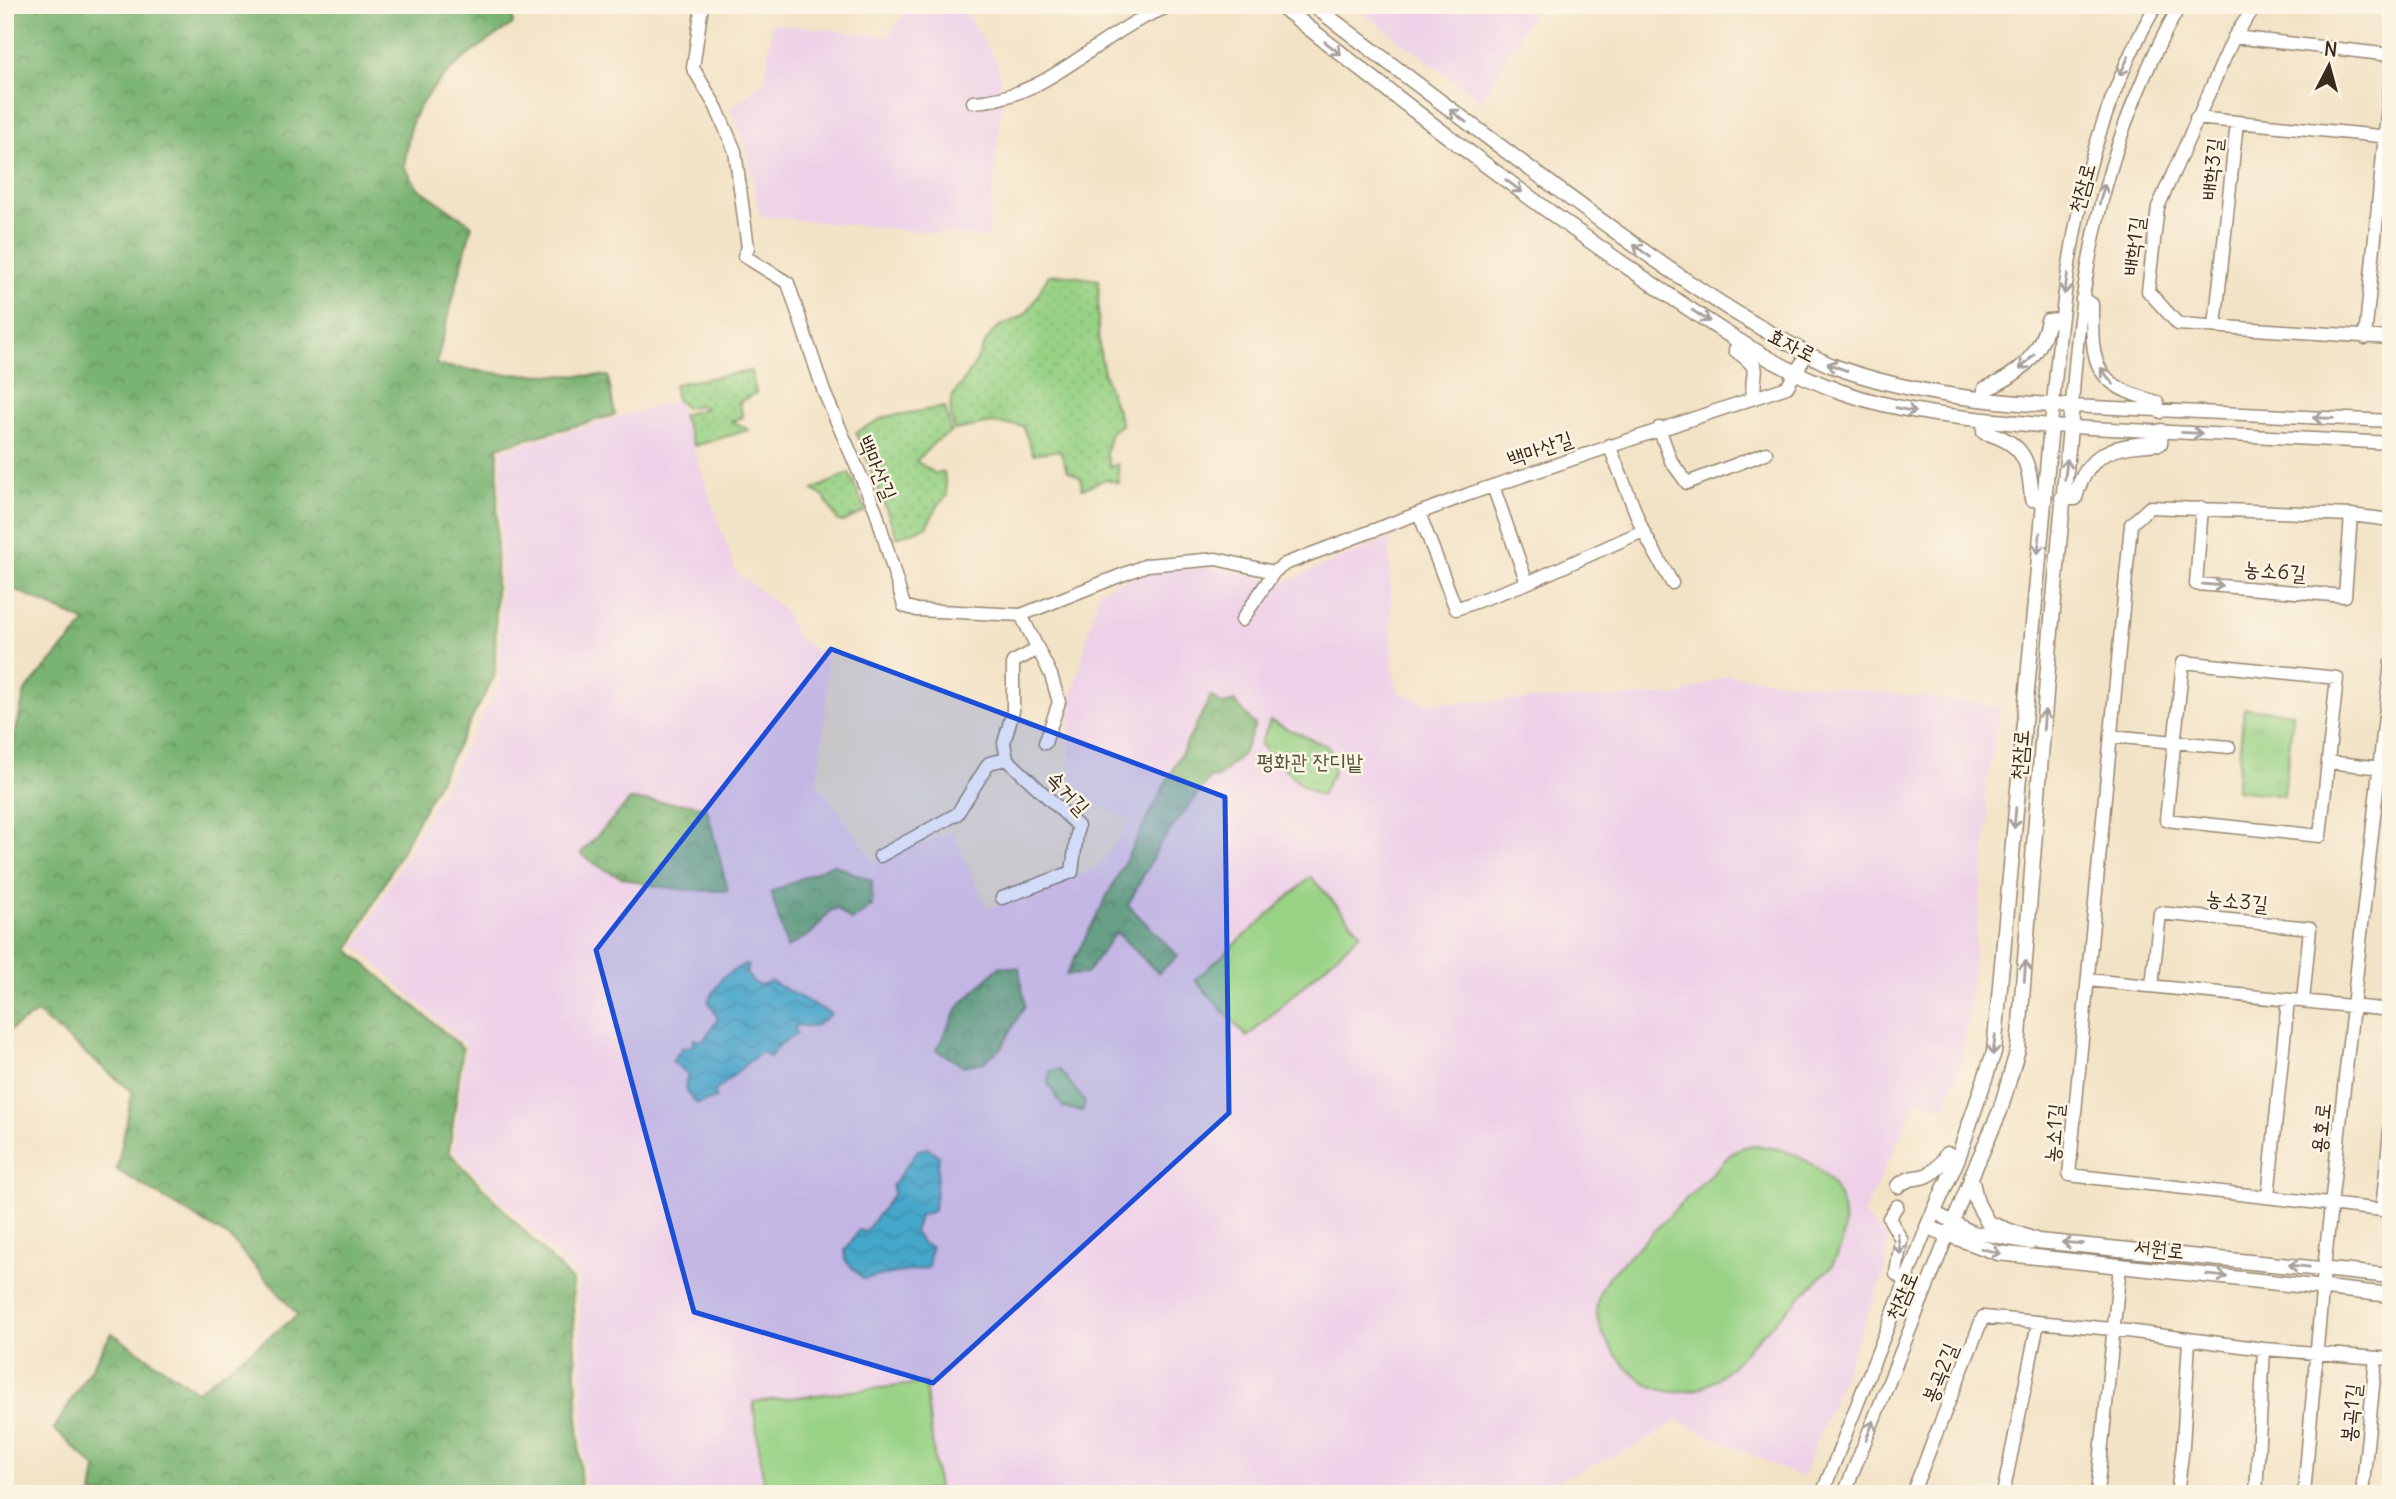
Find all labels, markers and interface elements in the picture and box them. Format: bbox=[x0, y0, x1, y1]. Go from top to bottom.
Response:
north arrow bbox=[2294, 32, 2364, 102]
text: N bbox=[2323, 36, 2339, 62]
one-way arrow bbox=[1324, 40, 1342, 55]
one-way arrow bbox=[2117, 55, 2131, 76]
one-way arrow bbox=[1450, 109, 1468, 124]
street label: 배학3길 bbox=[2195, 136, 2228, 201]
street label: 천잠로 bbox=[2062, 160, 2101, 216]
one-way arrow bbox=[1504, 178, 1523, 193]
one-way arrow bbox=[2096, 183, 2109, 205]
street label: 배학1길 bbox=[2117, 215, 2151, 277]
one-way arrow bbox=[1633, 243, 1652, 258]
one-way arrow bbox=[2059, 272, 2072, 295]
one-way arrow bbox=[1690, 309, 1710, 323]
street label: 효자로 bbox=[1764, 321, 1821, 368]
one-way arrow bbox=[2018, 353, 2035, 370]
one-way arrow bbox=[1826, 359, 1848, 372]
one-way arrow bbox=[2099, 368, 2114, 386]
one-way arrow bbox=[1894, 403, 1917, 417]
one-way arrow bbox=[2311, 412, 2334, 425]
street label: 백마산길 bbox=[1503, 425, 1576, 472]
one-way arrow bbox=[2181, 426, 2204, 439]
street label: 백마산길 bbox=[852, 431, 903, 504]
one-way arrow bbox=[2059, 458, 2072, 481]
one-way arrow bbox=[2032, 531, 2045, 554]
street label: 농소6길 bbox=[2243, 554, 2308, 587]
one-way arrow bbox=[2201, 579, 2224, 592]
one-way arrow bbox=[2038, 709, 2051, 732]
street label: 천잠로 bbox=[2004, 729, 2035, 781]
park label: 평화관 잔디밭 bbox=[1257, 748, 1363, 775]
street label: 속거길 bbox=[1041, 765, 1096, 820]
one-way arrow bbox=[2008, 806, 2021, 829]
street label: 농소3길 bbox=[2205, 884, 2270, 917]
one-way arrow bbox=[2019, 960, 2032, 983]
one-way arrow bbox=[1987, 1033, 2000, 1056]
street label: 용호로 bbox=[2304, 1101, 2337, 1155]
street label: 농소1길 bbox=[2037, 1102, 2070, 1164]
one-way arrow bbox=[1893, 1232, 1906, 1254]
street label: 서원로 bbox=[2132, 1232, 2186, 1265]
one-way arrow bbox=[2061, 1236, 2084, 1249]
one-way arrow bbox=[1980, 1245, 2002, 1258]
one-way arrow bbox=[2288, 1260, 2310, 1273]
street label: 천잠로 bbox=[1879, 1267, 1924, 1324]
one-way arrow bbox=[2205, 1270, 2228, 1283]
street label: 봉곡2길 bbox=[1915, 1339, 1964, 1407]
street label: 봉곡1길 bbox=[2334, 1382, 2367, 1444]
one-way arrow bbox=[1864, 1420, 1877, 1442]

